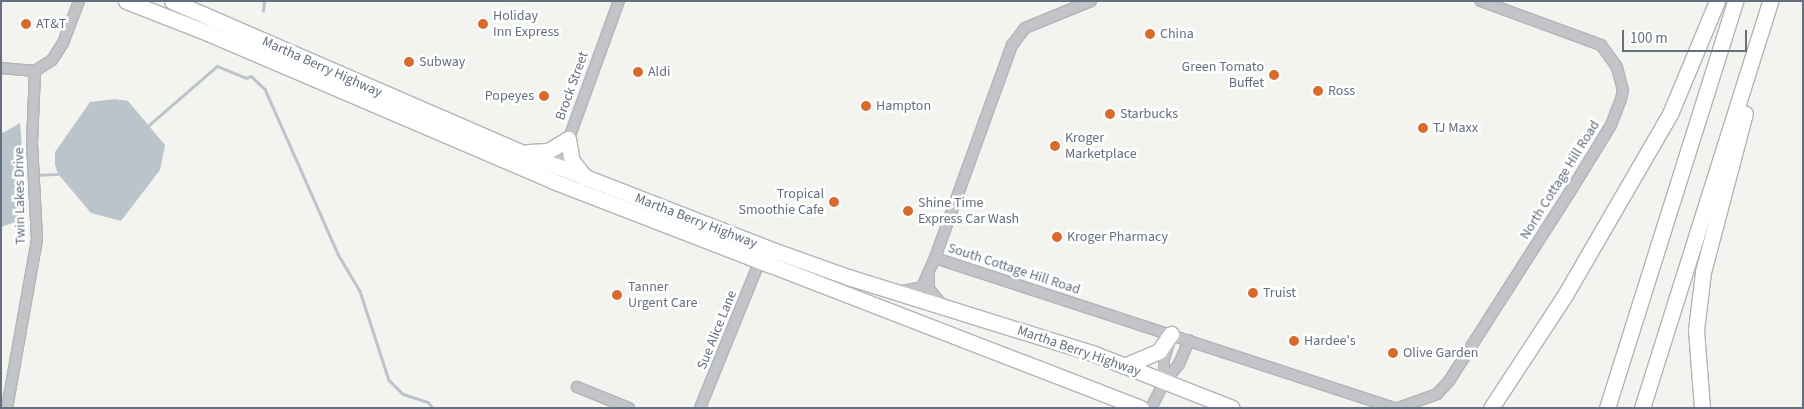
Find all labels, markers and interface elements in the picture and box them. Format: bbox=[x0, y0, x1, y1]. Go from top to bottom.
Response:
place label: Holiday Inn Express bbox=[493, 8, 559, 40]
place label: AT&T bbox=[36, 16, 66, 32]
marker: AT&T bbox=[20, 18, 32, 30]
marker: Holiday Inn Express bbox=[477, 18, 489, 30]
scale bar bbox=[1624, 20, 1749, 52]
place label: China bbox=[1160, 26, 1194, 42]
marker: China bbox=[1144, 28, 1156, 40]
text: 100 m bbox=[1630, 28, 1668, 49]
street label: Martha Berry Highway bbox=[259, 33, 385, 101]
street label: Brock Street bbox=[552, 49, 592, 123]
place label: Subway bbox=[419, 54, 465, 70]
marker: Subway bbox=[403, 56, 415, 68]
place label: Green Tomato Buffet bbox=[1182, 59, 1264, 92]
place label: Aldi bbox=[648, 64, 670, 80]
marker: Aldi bbox=[632, 66, 644, 78]
marker: Green Tomato Buffet bbox=[1268, 69, 1280, 81]
place label: Ross bbox=[1328, 83, 1355, 99]
marker: Ross bbox=[1312, 85, 1324, 97]
place label: Popeyes bbox=[485, 88, 534, 104]
marker: Popeyes bbox=[538, 90, 550, 102]
place label: Hampton bbox=[876, 98, 931, 114]
marker: Hampton bbox=[860, 100, 872, 112]
place label: Starbucks bbox=[1120, 106, 1178, 122]
marker: Starbucks bbox=[1104, 108, 1116, 120]
street label: North Cottage Hill Road bbox=[1517, 117, 1603, 243]
place label: TJ Maxx bbox=[1433, 120, 1478, 136]
marker: TJ Maxx bbox=[1417, 122, 1429, 134]
place label: Kroger Marketplace bbox=[1065, 130, 1137, 162]
marker: Kroger Marketplace bbox=[1049, 140, 1061, 152]
street label: Twin Lakes Drive bbox=[11, 147, 29, 245]
place label: Tropical Smoothie Cafe bbox=[739, 186, 824, 218]
street label: Martha Berry Highway bbox=[632, 190, 760, 252]
place label: Shine Time Express Car Wash bbox=[918, 195, 1019, 228]
marker: Tropical Smoothie Cafe bbox=[828, 196, 840, 208]
marker: Shine Time Express Car Wash bbox=[902, 205, 914, 217]
place label: Kroger Pharmacy bbox=[1067, 229, 1168, 245]
marker: Kroger Pharmacy bbox=[1051, 231, 1063, 243]
street label: South Cottage Hill Road bbox=[946, 240, 1082, 298]
place label: Tanner Urgent Care bbox=[628, 279, 697, 312]
place label: Truist bbox=[1263, 285, 1296, 301]
marker: Truist bbox=[1247, 287, 1259, 299]
marker: Tanner Urgent Care bbox=[610, 288, 624, 302]
street label: Sue Alice Lane bbox=[694, 288, 740, 372]
street label: Martha Berry Highway bbox=[1015, 322, 1143, 380]
place label: Hardee's bbox=[1304, 333, 1356, 349]
marker: Hardee's bbox=[1288, 335, 1300, 347]
place label: Olive Garden bbox=[1403, 345, 1478, 361]
marker: Olive Garden bbox=[1387, 347, 1399, 359]

